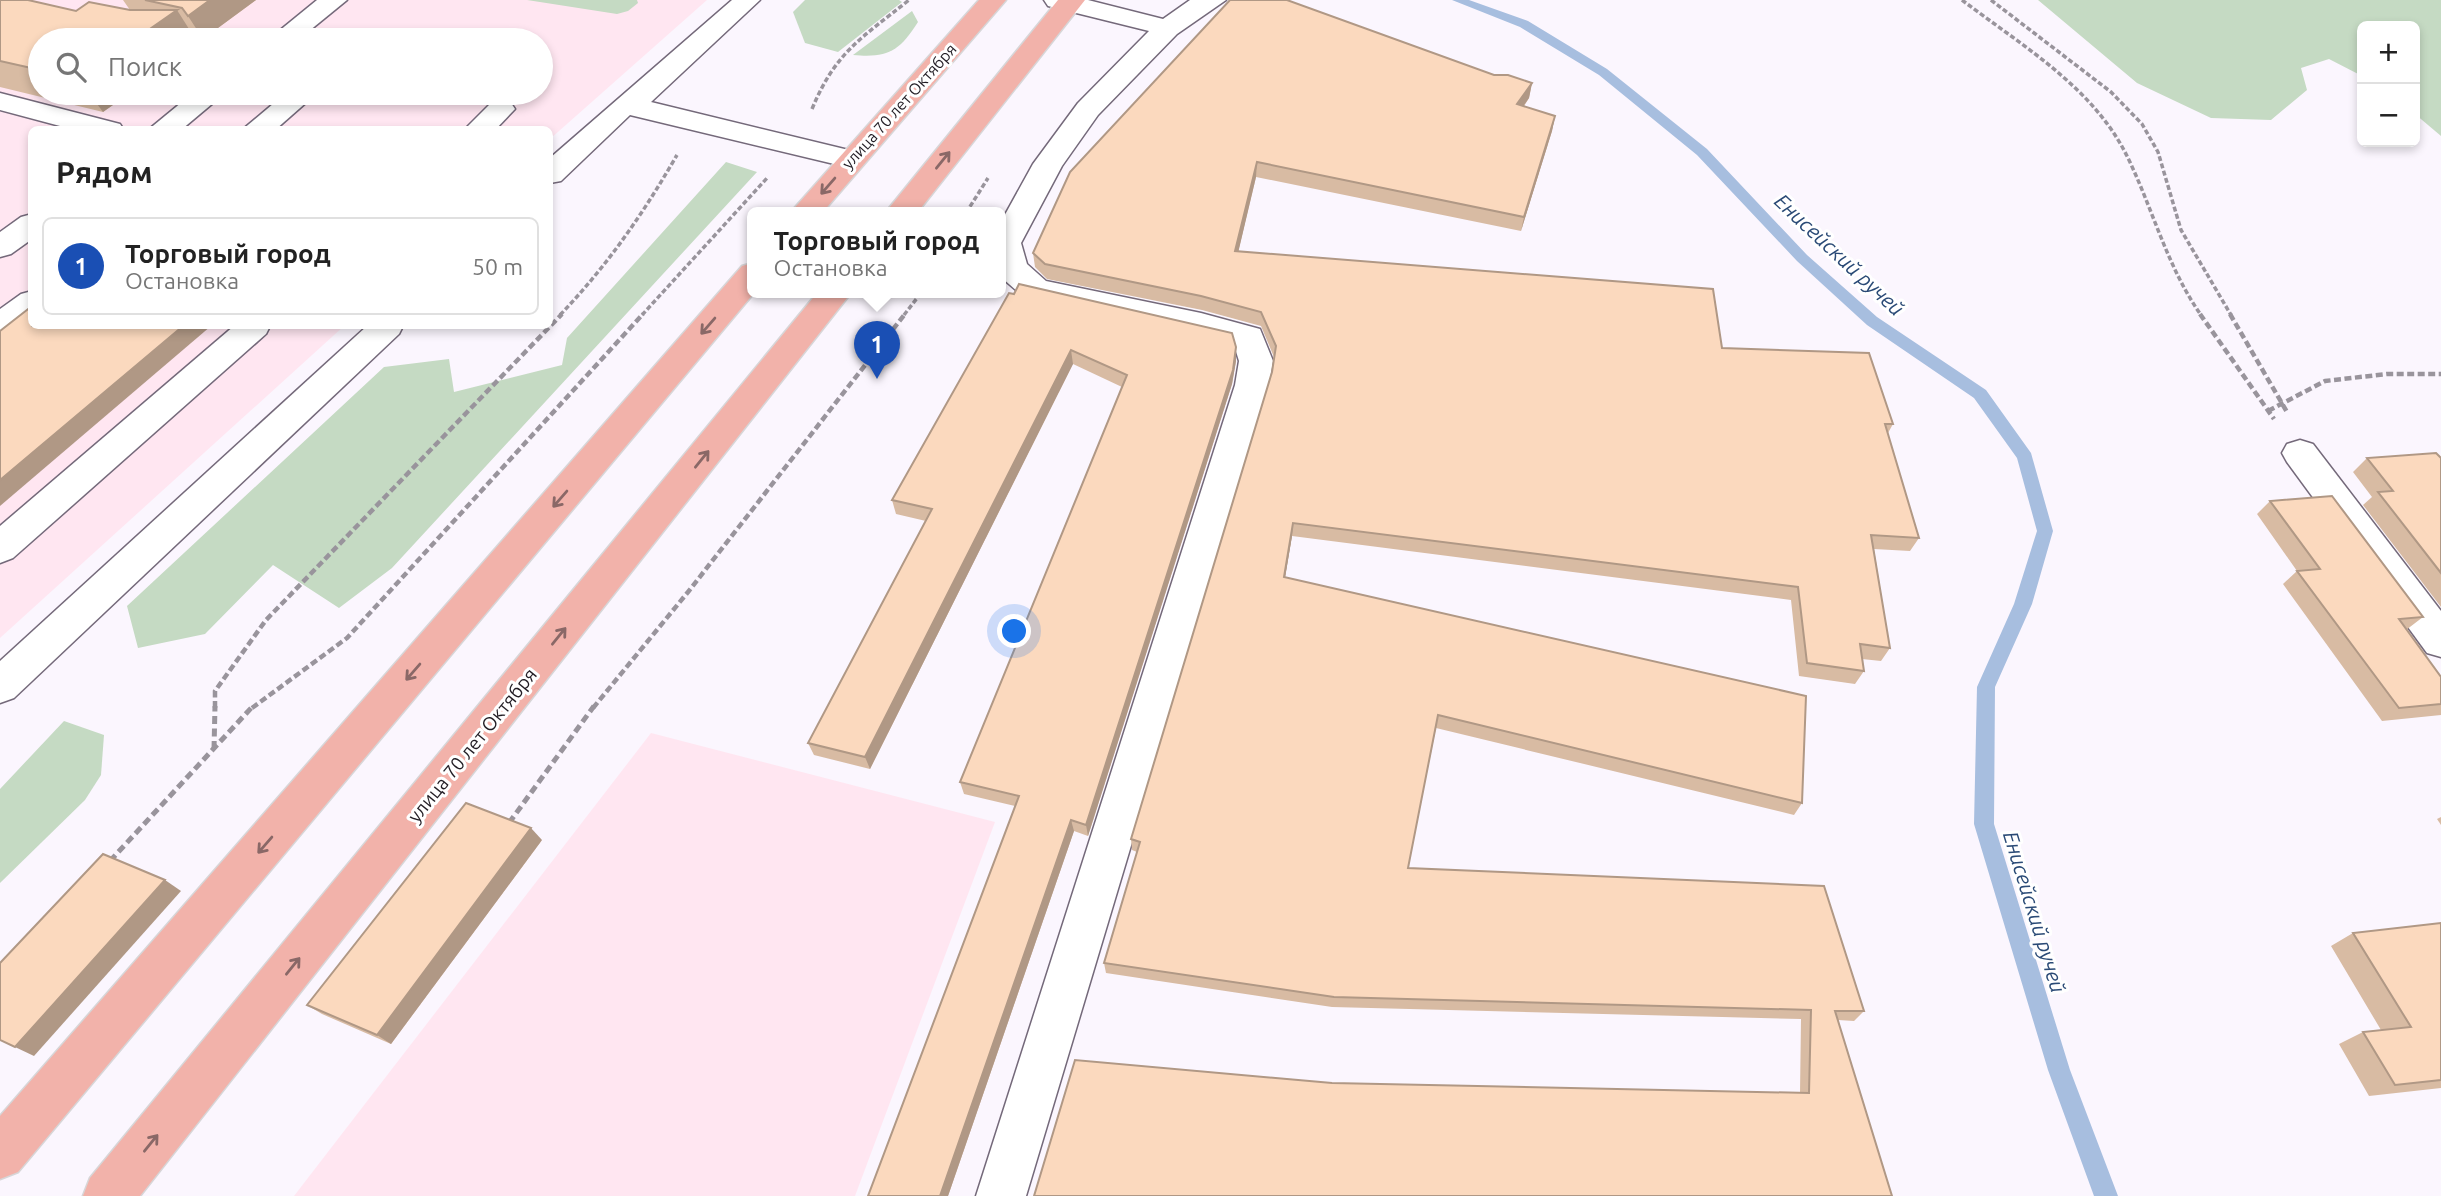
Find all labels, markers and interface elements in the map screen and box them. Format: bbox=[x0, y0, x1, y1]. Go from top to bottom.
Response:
map controls bbox=[2357, 21, 2420, 147]
button: + bbox=[2357, 21, 2420, 84]
search box bbox=[28, 28, 553, 105]
street label: улица 70 лет Октября bbox=[838, 40, 960, 172]
icon: search bbox=[52, 48, 90, 86]
text: Поиск bbox=[108, 52, 182, 81]
button: − bbox=[2357, 84, 2420, 147]
one-way arrow bbox=[935, 151, 951, 169]
text: Рядом bbox=[56, 155, 152, 189]
one-way arrow bbox=[820, 177, 836, 195]
water label: Енисейский ручей bbox=[1770, 188, 1909, 320]
popup bbox=[747, 207, 1006, 298]
text: Торговый город bbox=[774, 226, 979, 255]
text: Торговый город bbox=[125, 239, 331, 268]
text: 1 bbox=[75, 254, 87, 279]
text: 50 m bbox=[472, 254, 523, 279]
text: Остановка bbox=[774, 255, 888, 280]
text: Остановка bbox=[125, 268, 239, 293]
one-way arrow bbox=[700, 317, 716, 335]
pin: 1 bbox=[854, 321, 900, 379]
one-way arrow bbox=[694, 450, 710, 468]
one-way arrow bbox=[553, 489, 568, 507]
your location bbox=[997, 614, 1031, 648]
one-way arrow bbox=[551, 627, 566, 646]
one-way arrow bbox=[405, 662, 421, 680]
street label: улица 70 лет Октября bbox=[403, 663, 541, 827]
water label: Енисейский ручей bbox=[1999, 828, 2071, 995]
one-way arrow bbox=[257, 835, 273, 853]
one-way arrow bbox=[286, 957, 301, 975]
one-way arrow bbox=[143, 1134, 158, 1152]

